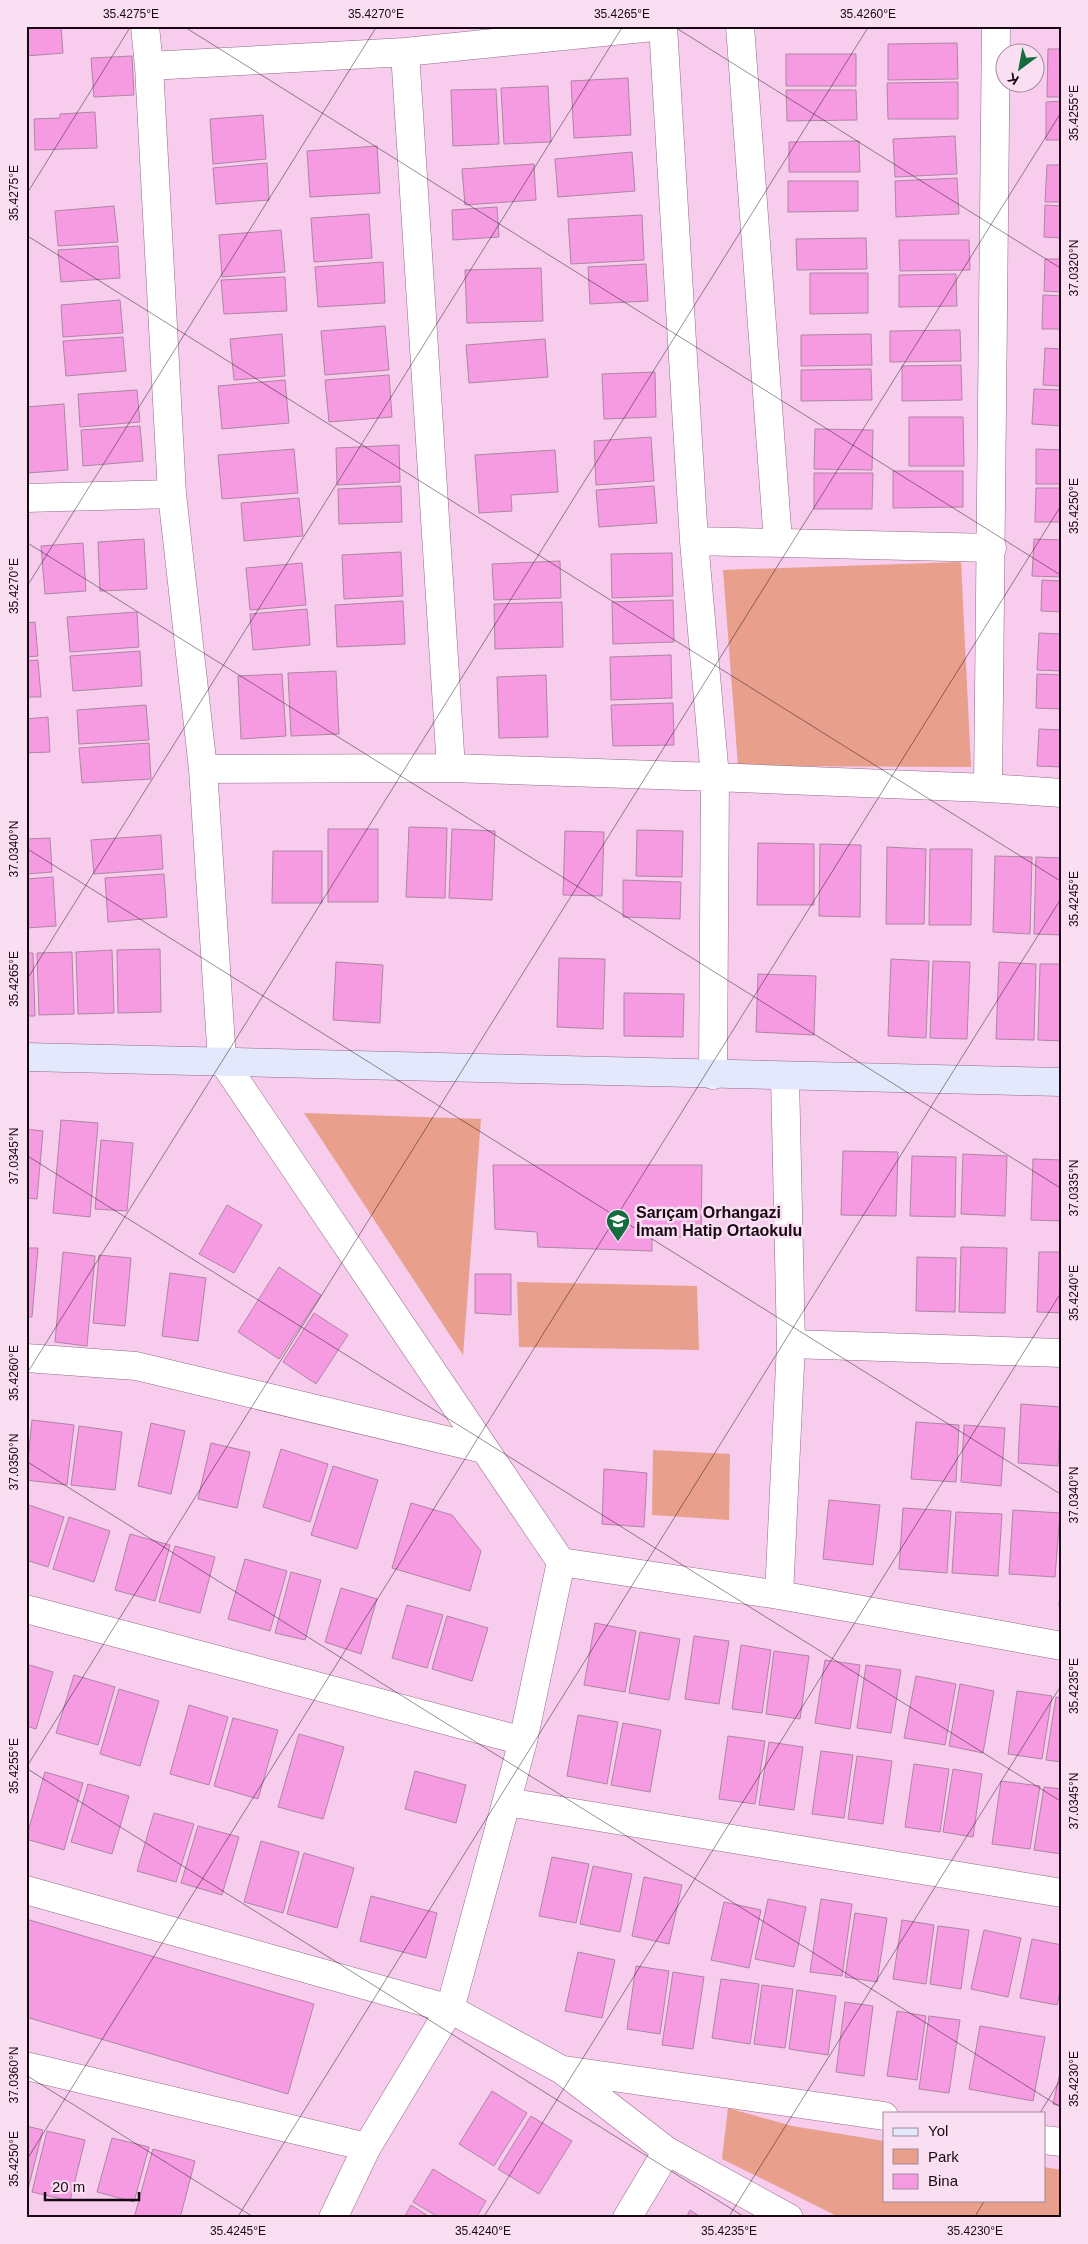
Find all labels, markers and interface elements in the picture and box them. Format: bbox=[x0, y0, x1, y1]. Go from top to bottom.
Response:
text: 35.4275°E bbox=[103, 7, 159, 21]
text: 35.4270°E bbox=[348, 7, 404, 21]
text: 35.4265°E bbox=[594, 7, 650, 21]
text: 35.4260°E bbox=[840, 7, 896, 21]
north arrow bbox=[996, 42, 1046, 92]
text: K bbox=[1005, 70, 1022, 88]
text: 35.4255°E bbox=[1067, 85, 1081, 141]
text: 35.4275°E bbox=[7, 165, 21, 221]
text: 37.0320°N bbox=[1067, 240, 1081, 296]
text: 35.4250°E bbox=[1067, 478, 1081, 534]
text: 35.4270°E bbox=[7, 558, 21, 614]
text: 37.0340°N bbox=[7, 821, 21, 877]
text: 35.4245°E bbox=[1067, 871, 1081, 927]
text: 35.4265°E bbox=[7, 951, 21, 1007]
text: 37.0345°N bbox=[7, 1128, 21, 1184]
text: 37.0335°N bbox=[1067, 1160, 1081, 1216]
place label: Sarıçam Orhangazi İmam Hatip Ortaokulu bbox=[636, 1204, 802, 1239]
school or university icon: Sarıçam Orhangazi İmam Hatip Ortaokulu bbox=[605, 1208, 631, 1242]
text: 35.4240°E bbox=[1067, 1265, 1081, 1321]
text: 35.4260°E bbox=[7, 1345, 21, 1401]
text: 37.0350°N bbox=[7, 1434, 21, 1490]
text: 37.0340°N bbox=[1067, 1467, 1081, 1523]
text: 35.4235°E bbox=[1067, 1658, 1081, 1714]
text: 35.4255°E bbox=[7, 1738, 21, 1794]
text: 37.0345°N bbox=[1067, 1773, 1081, 1829]
text: 37.0360°N bbox=[7, 2047, 21, 2103]
text: 35.4230°E bbox=[1067, 2051, 1081, 2107]
legend bbox=[883, 2112, 1046, 2202]
text: Yol bbox=[928, 2122, 948, 2139]
text: 35.4250°E bbox=[7, 2131, 21, 2187]
text: Park bbox=[928, 2148, 959, 2165]
scale bar bbox=[45, 2169, 139, 2201]
text: Bina bbox=[928, 2172, 959, 2189]
text: 20 m bbox=[52, 2178, 85, 2195]
text: 35.4245°E bbox=[210, 2224, 266, 2238]
text: 35.4240°E bbox=[455, 2224, 511, 2238]
text: 35.4235°E bbox=[701, 2224, 757, 2238]
text: 35.4230°E bbox=[947, 2224, 1003, 2238]

